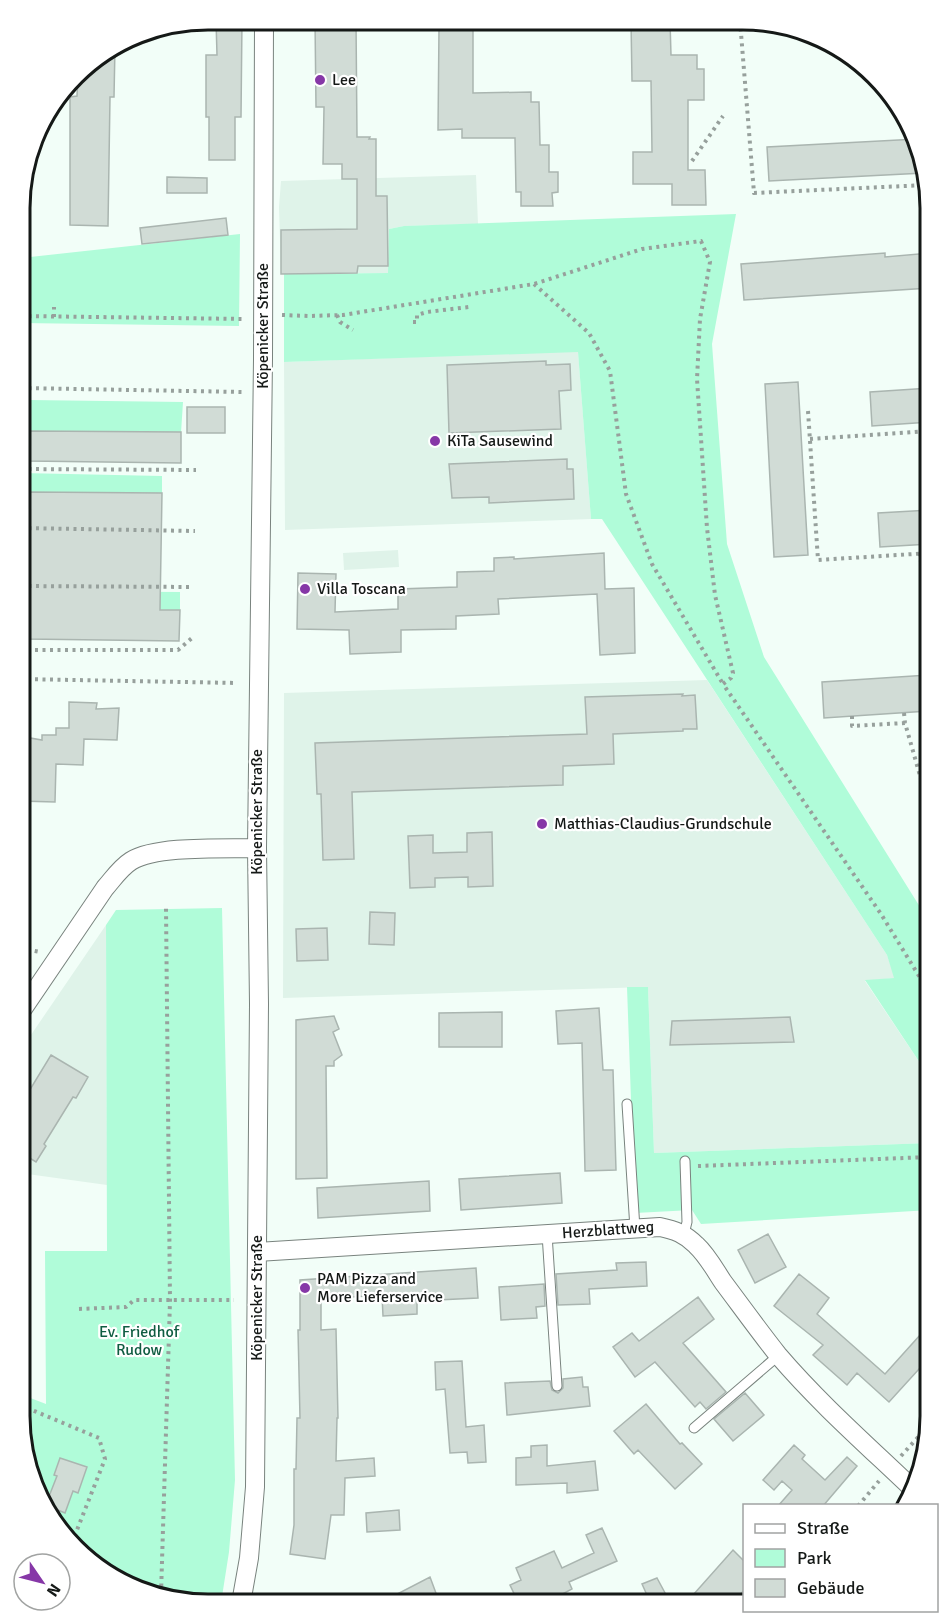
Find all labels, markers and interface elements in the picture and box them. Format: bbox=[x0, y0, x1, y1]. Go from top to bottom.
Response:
place label: Lee bbox=[332, 70, 356, 90]
marker: Lee bbox=[313, 73, 327, 87]
street label: Köpenicker Straße bbox=[253, 263, 273, 389]
place label: KiTa Sausewind bbox=[447, 431, 553, 451]
marker: KiTa Sausewind bbox=[428, 434, 442, 448]
place label: Villa Toscana bbox=[317, 579, 406, 599]
marker: Villa Toscana bbox=[298, 582, 312, 596]
street label: Köpenicker Straße bbox=[247, 749, 267, 875]
place label: Matthias-Claudius-Grundschule bbox=[554, 814, 772, 834]
marker: Matthias-Claudius-Grundschule bbox=[535, 817, 549, 831]
street label: Herzblattweg bbox=[561, 1217, 655, 1243]
street label: Köpenicker Straße bbox=[247, 1235, 267, 1361]
place label: PAM Pizza and More Lieferservice bbox=[317, 1269, 443, 1307]
marker: PAM Pizza and More Lieferservice bbox=[298, 1281, 312, 1295]
park label: Ev. Friedhof Rudow bbox=[99, 1322, 180, 1360]
legend bbox=[743, 1504, 938, 1612]
text: Straße bbox=[797, 1517, 849, 1539]
text: Park bbox=[797, 1547, 832, 1569]
north arrow bbox=[12, 1552, 72, 1612]
text: Gebäude bbox=[797, 1577, 865, 1599]
text: N bbox=[42, 1580, 65, 1600]

